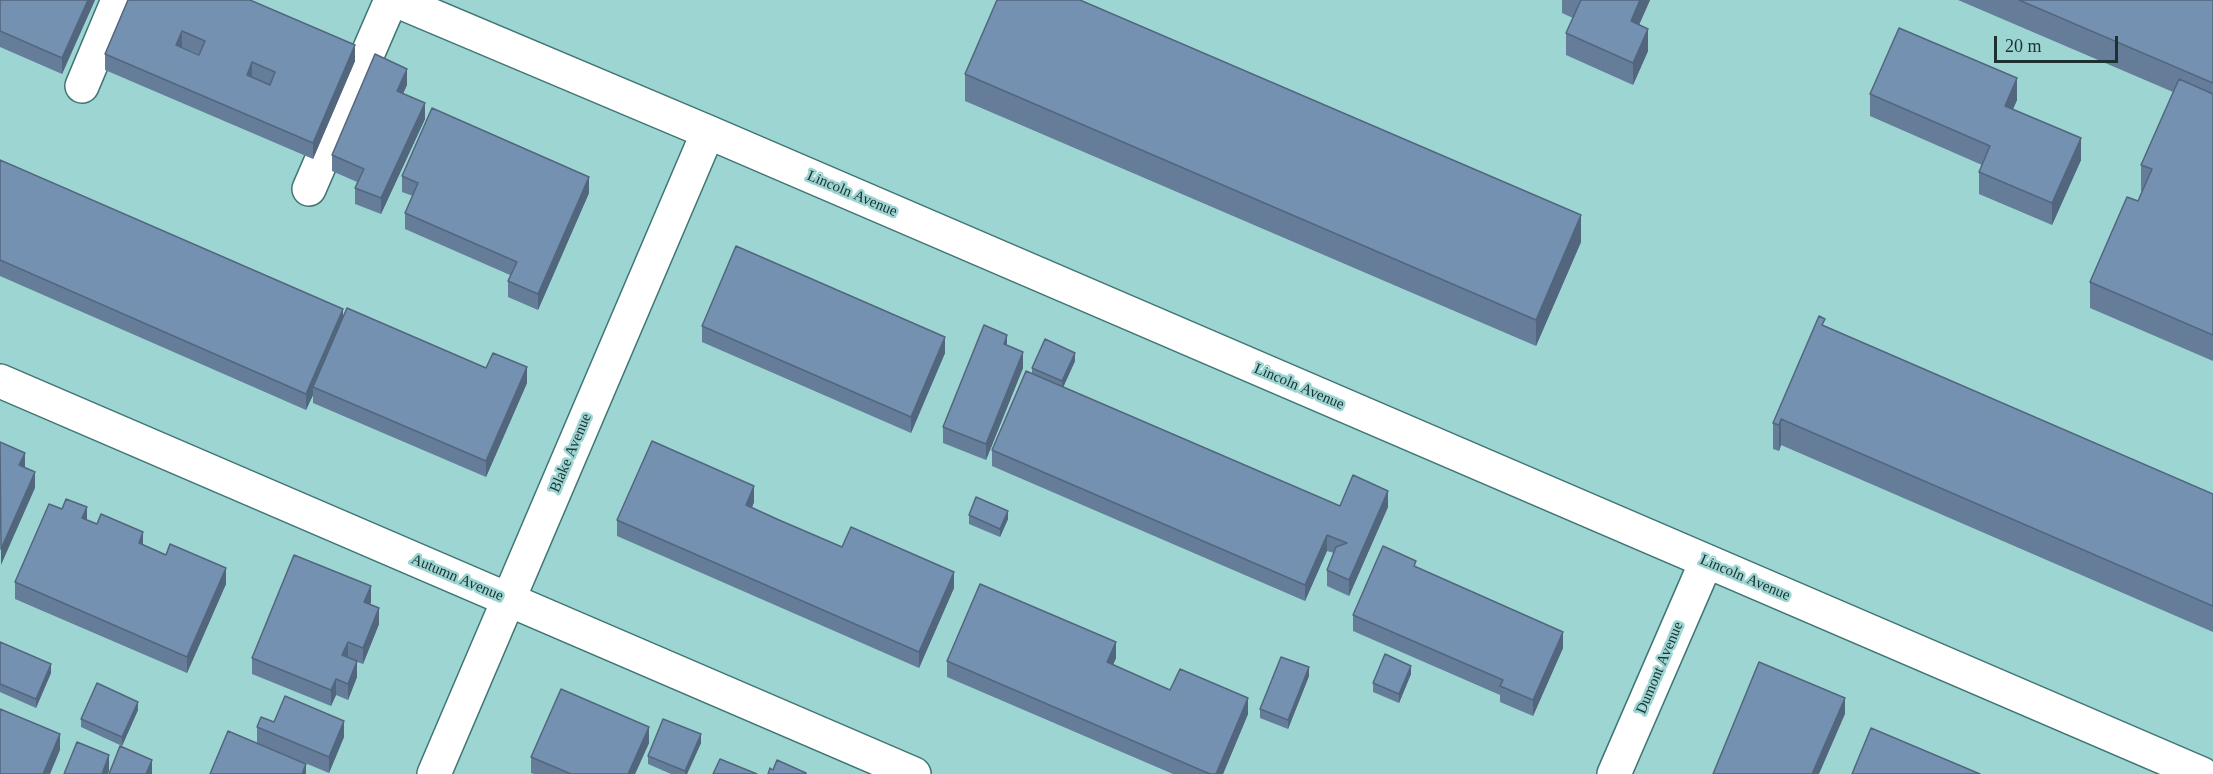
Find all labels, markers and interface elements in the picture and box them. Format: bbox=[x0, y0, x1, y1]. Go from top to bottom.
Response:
scale bar bbox=[1997, 24, 2122, 62]
text: 20 m bbox=[2005, 36, 2042, 56]
street label: Lincoln Avenue bbox=[804, 167, 900, 221]
street label: Lincoln Avenue bbox=[1251, 360, 1347, 414]
street label: Blake Avenue bbox=[546, 411, 596, 495]
street label: Autumn Avenue bbox=[408, 550, 506, 606]
street label: Lincoln Avenue bbox=[1697, 551, 1793, 605]
street label: Dumont Avenue bbox=[1632, 619, 1688, 717]

